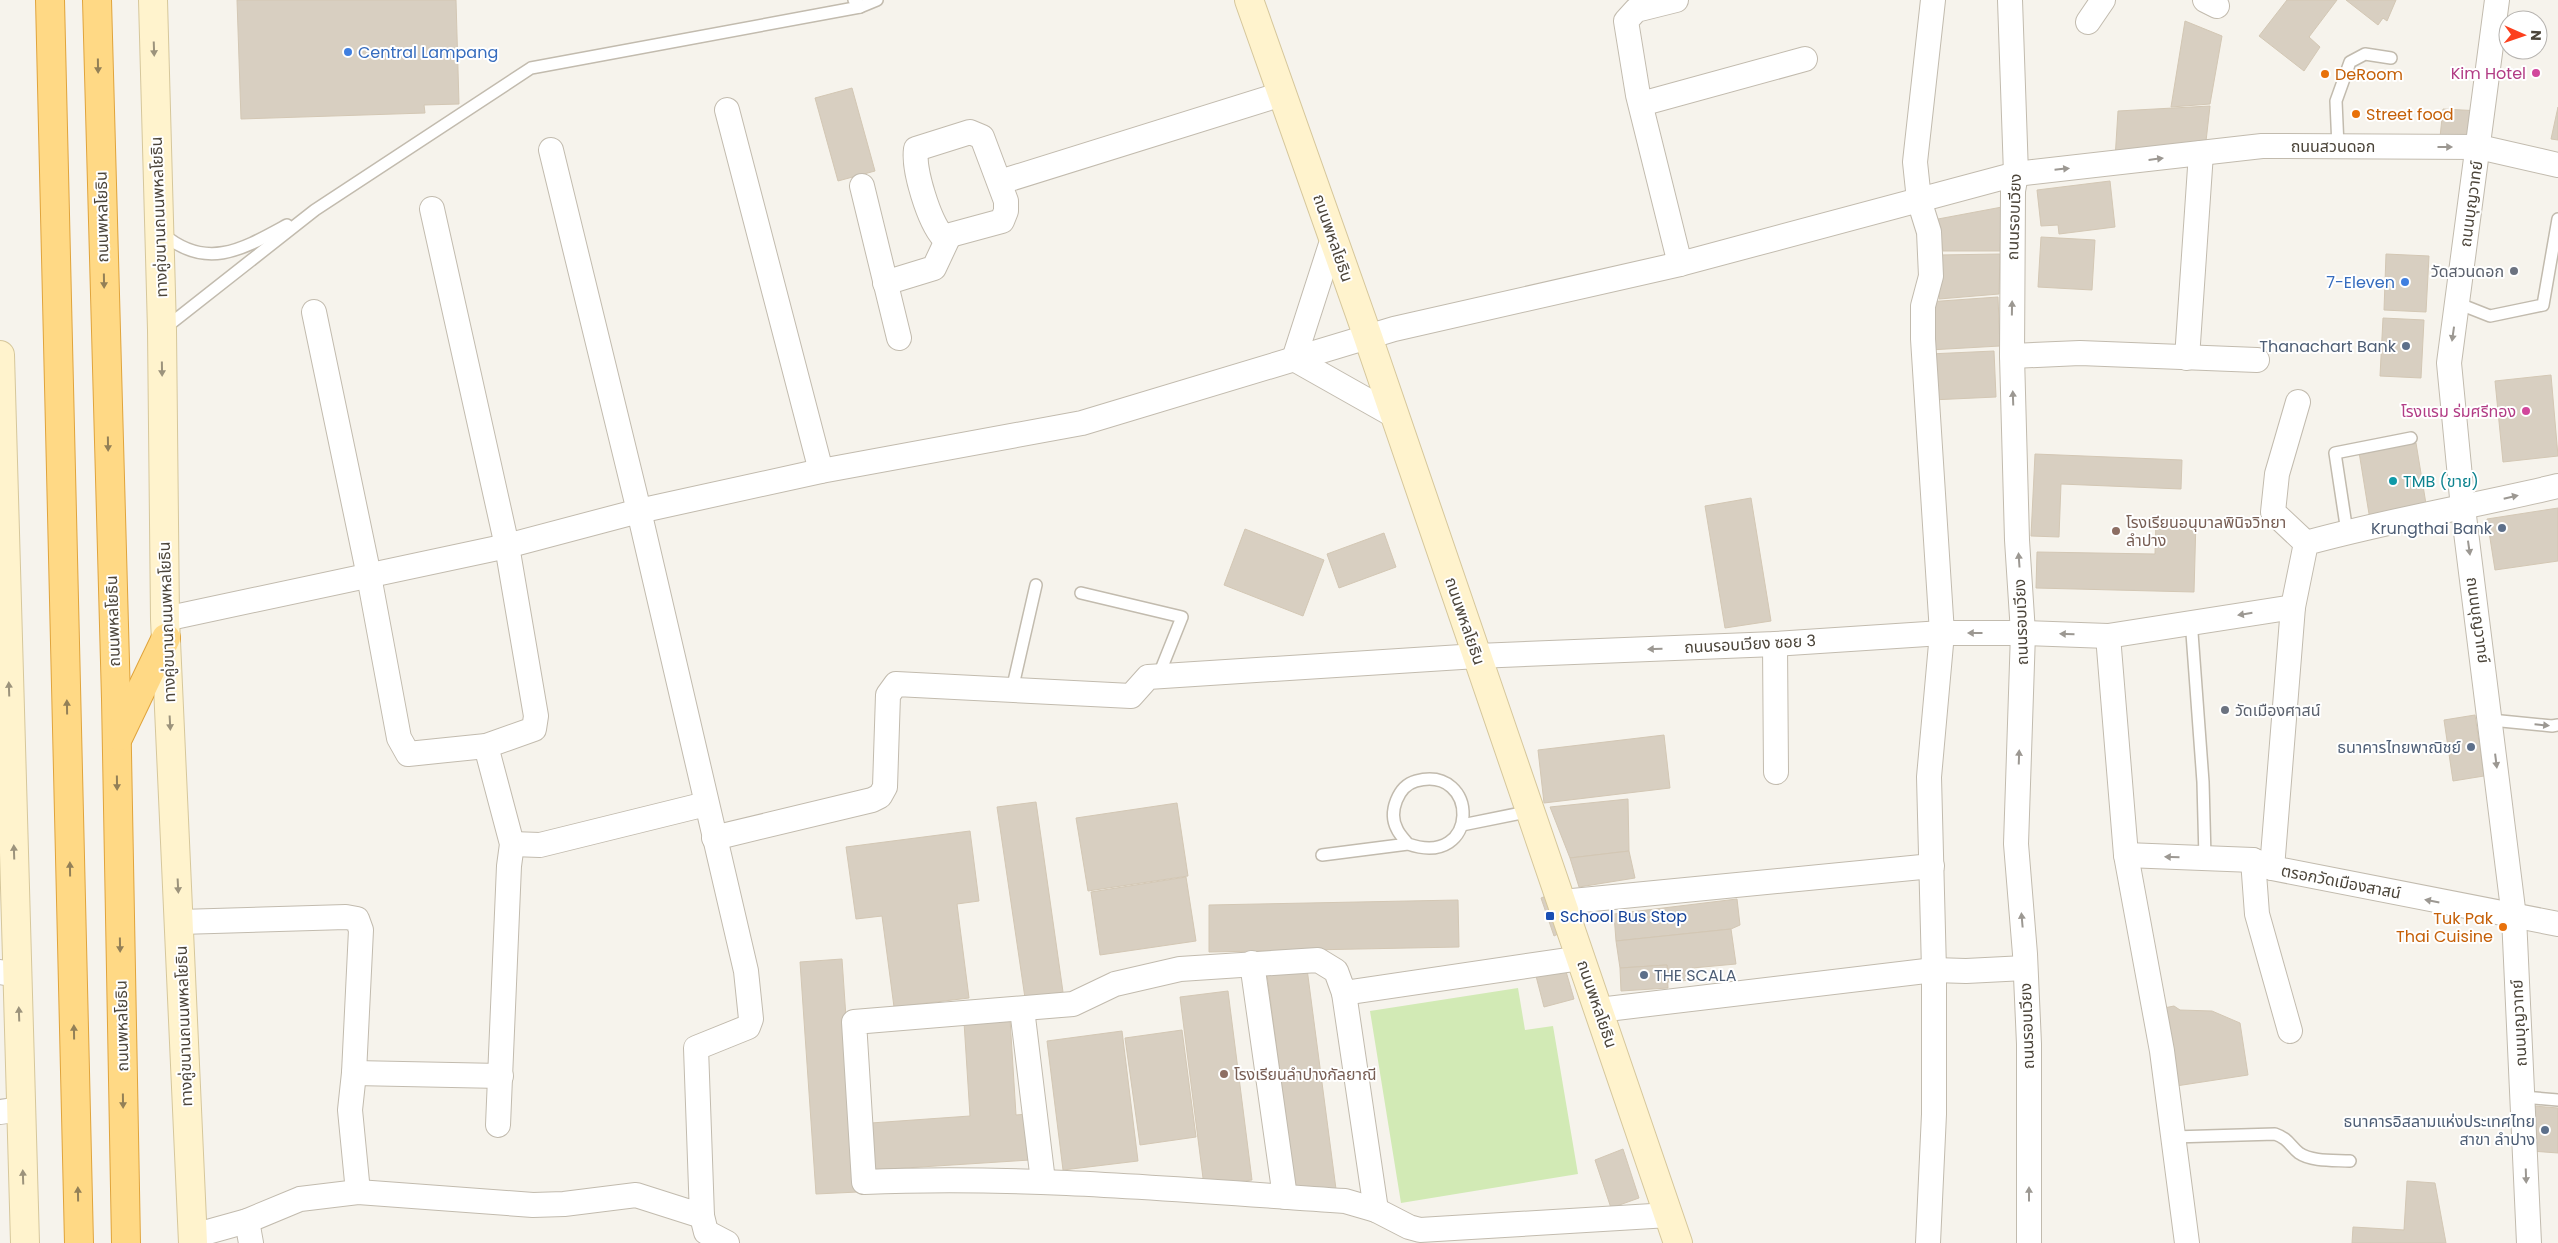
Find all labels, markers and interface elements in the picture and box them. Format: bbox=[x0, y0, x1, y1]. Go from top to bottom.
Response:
north arrow bbox=[2498, 10, 2548, 60]
text: N bbox=[2526, 30, 2546, 41]
one-way arrow bbox=[151, 41, 159, 57]
place label: Central Lampang bbox=[358, 41, 498, 64]
marker: Central Lampang bbox=[342, 46, 354, 58]
one-way arrow bbox=[95, 58, 103, 74]
place label: Kim Hotel bbox=[2451, 62, 2526, 85]
place label: DeRoom bbox=[2335, 63, 2403, 86]
marker: Kim Hotel bbox=[2530, 67, 2542, 79]
marker: DeRoom bbox=[2319, 68, 2331, 80]
place label: Street food bbox=[2366, 103, 2454, 126]
marker: Street food bbox=[2350, 108, 2362, 120]
street label: ถนนสวนดอก bbox=[2291, 135, 2375, 158]
street label: ทางคู่ขนานถนนพหลโยธิน bbox=[145, 136, 173, 298]
one-way arrow bbox=[2437, 143, 2453, 151]
one-way arrow bbox=[2148, 155, 2164, 163]
street label: ถนนบุญวาทย์ bbox=[2454, 159, 2488, 249]
one-way arrow bbox=[2054, 165, 2070, 173]
street label: ถนนพหลโยธิน bbox=[90, 171, 114, 263]
street label: ถนนรอบเวียง bbox=[2001, 173, 2027, 261]
street label: ถนนพหลโยธิน bbox=[1307, 191, 1359, 285]
place label: วัดสวนดอก bbox=[2431, 260, 2504, 283]
marker: วัดสวนดอก bbox=[2508, 265, 2520, 277]
place label: 7-Eleven bbox=[2326, 271, 2395, 294]
one-way arrow bbox=[100, 273, 108, 289]
marker: 7-Eleven bbox=[2399, 276, 2411, 288]
one-way arrow bbox=[2008, 299, 2016, 315]
one-way arrow bbox=[2448, 327, 2456, 343]
place label: Thanachart Bank bbox=[2259, 335, 2397, 358]
marker: Thanachart Bank bbox=[2400, 340, 2412, 352]
one-way arrow bbox=[159, 361, 167, 377]
one-way arrow bbox=[2009, 390, 2017, 406]
place label: โรงแรม ร่มศรีทอง bbox=[2401, 400, 2516, 423]
marker: โรงแรม ร่มศรีทอง bbox=[2520, 405, 2532, 417]
one-way arrow bbox=[104, 436, 112, 452]
place label: TMB (ขาย) bbox=[2403, 470, 2479, 493]
marker: TMB (ขาย) bbox=[2387, 475, 2399, 487]
one-way arrow bbox=[2503, 493, 2518, 501]
place label: โรงเรียนอนุบาลพินิจวิทยา ลำปาง bbox=[2126, 511, 2286, 552]
place label: Krungthai Bank bbox=[2371, 517, 2493, 540]
marker: Krungthai Bank bbox=[2496, 522, 2508, 534]
marker: โรงเรียนอนุบาลพินิจวิทยา ลำปาง bbox=[2110, 525, 2122, 537]
one-way arrow bbox=[2465, 540, 2473, 556]
street label: ทางคู่ขนานถนนพหลโยธิน bbox=[153, 541, 181, 703]
one-way arrow bbox=[2014, 552, 2022, 568]
street label: ถนนพหลโยธิน bbox=[1439, 574, 1491, 668]
street label: ถนนพหลโยธิน bbox=[100, 575, 126, 667]
street label: ถนนบุญวาทย์ bbox=[2461, 575, 2495, 665]
street label: ถนนรอบเวียง bbox=[2008, 578, 2034, 666]
one-way arrow bbox=[2236, 611, 2252, 619]
street label: ถนนรอบเวียง ซอย 3 bbox=[1683, 629, 1817, 659]
one-way arrow bbox=[1966, 629, 1982, 637]
one-way arrow bbox=[2058, 630, 2074, 638]
one-way arrow bbox=[1647, 645, 1663, 653]
one-way arrow bbox=[5, 681, 13, 697]
one-way arrow bbox=[62, 699, 70, 715]
place label: วัดเมืองศาสน์ bbox=[2235, 699, 2321, 722]
marker: วัดเมืองศาสน์ bbox=[2219, 704, 2231, 716]
one-way arrow bbox=[167, 716, 175, 732]
one-way arrow bbox=[2534, 721, 2550, 729]
place label: ธนาคารไทยพาณิชย์ bbox=[2337, 736, 2461, 759]
marker: ธนาคารไทยพาณิชย์ bbox=[2465, 741, 2477, 753]
one-way arrow bbox=[2015, 749, 2023, 765]
one-way arrow bbox=[2492, 753, 2500, 769]
one-way arrow bbox=[113, 775, 121, 791]
one-way arrow bbox=[10, 844, 18, 860]
one-way arrow bbox=[2164, 853, 2180, 861]
street label: ตรอกวัดเมืองสาสน์ bbox=[2279, 859, 2403, 905]
one-way arrow bbox=[66, 861, 74, 877]
one-way arrow bbox=[175, 878, 183, 894]
one-way arrow bbox=[2424, 896, 2440, 904]
place label: School Bus Stop bbox=[1560, 905, 1687, 928]
place label: Tuk Pak Thai Cuisine bbox=[2396, 907, 2494, 948]
marker: School Bus Stop bbox=[1544, 910, 1556, 922]
one-way arrow bbox=[2018, 911, 2026, 927]
marker: Tuk Pak Thai Cuisine bbox=[2497, 921, 2509, 933]
one-way arrow bbox=[117, 938, 125, 954]
street label: ทางคู่ขนานถนนพหลโยธิน bbox=[170, 945, 198, 1107]
street label: ถนนพหลโยธิน bbox=[1571, 957, 1623, 1051]
place label: THE SCALA bbox=[1654, 964, 1737, 987]
marker: THE SCALA bbox=[1638, 969, 1650, 981]
street label: ถนนบุญวาทย์ bbox=[2505, 979, 2533, 1067]
street label: ถนนพหลโยธิน bbox=[110, 980, 134, 1072]
street label: ถนนรอบเวียง bbox=[2014, 982, 2040, 1070]
one-way arrow bbox=[14, 1006, 22, 1022]
one-way arrow bbox=[70, 1024, 78, 1040]
place label: โรงเรียนลำปางกัลยาณี bbox=[1234, 1063, 1377, 1086]
marker: โรงเรียนลำปางกัลยาณี bbox=[1218, 1068, 1230, 1080]
one-way arrow bbox=[119, 1093, 127, 1109]
place label: ธนาคารอิสลามแห่งประเทศไทย สาขา ลำปาง bbox=[2343, 1110, 2535, 1151]
marker: ธนาคารอิสลามแห่งประเทศไทย สาขา ลำปาง bbox=[2539, 1124, 2551, 1136]
one-way arrow bbox=[2522, 1168, 2530, 1184]
one-way arrow bbox=[19, 1169, 27, 1185]
one-way arrow bbox=[74, 1186, 82, 1202]
one-way arrow bbox=[2025, 1186, 2033, 1202]

